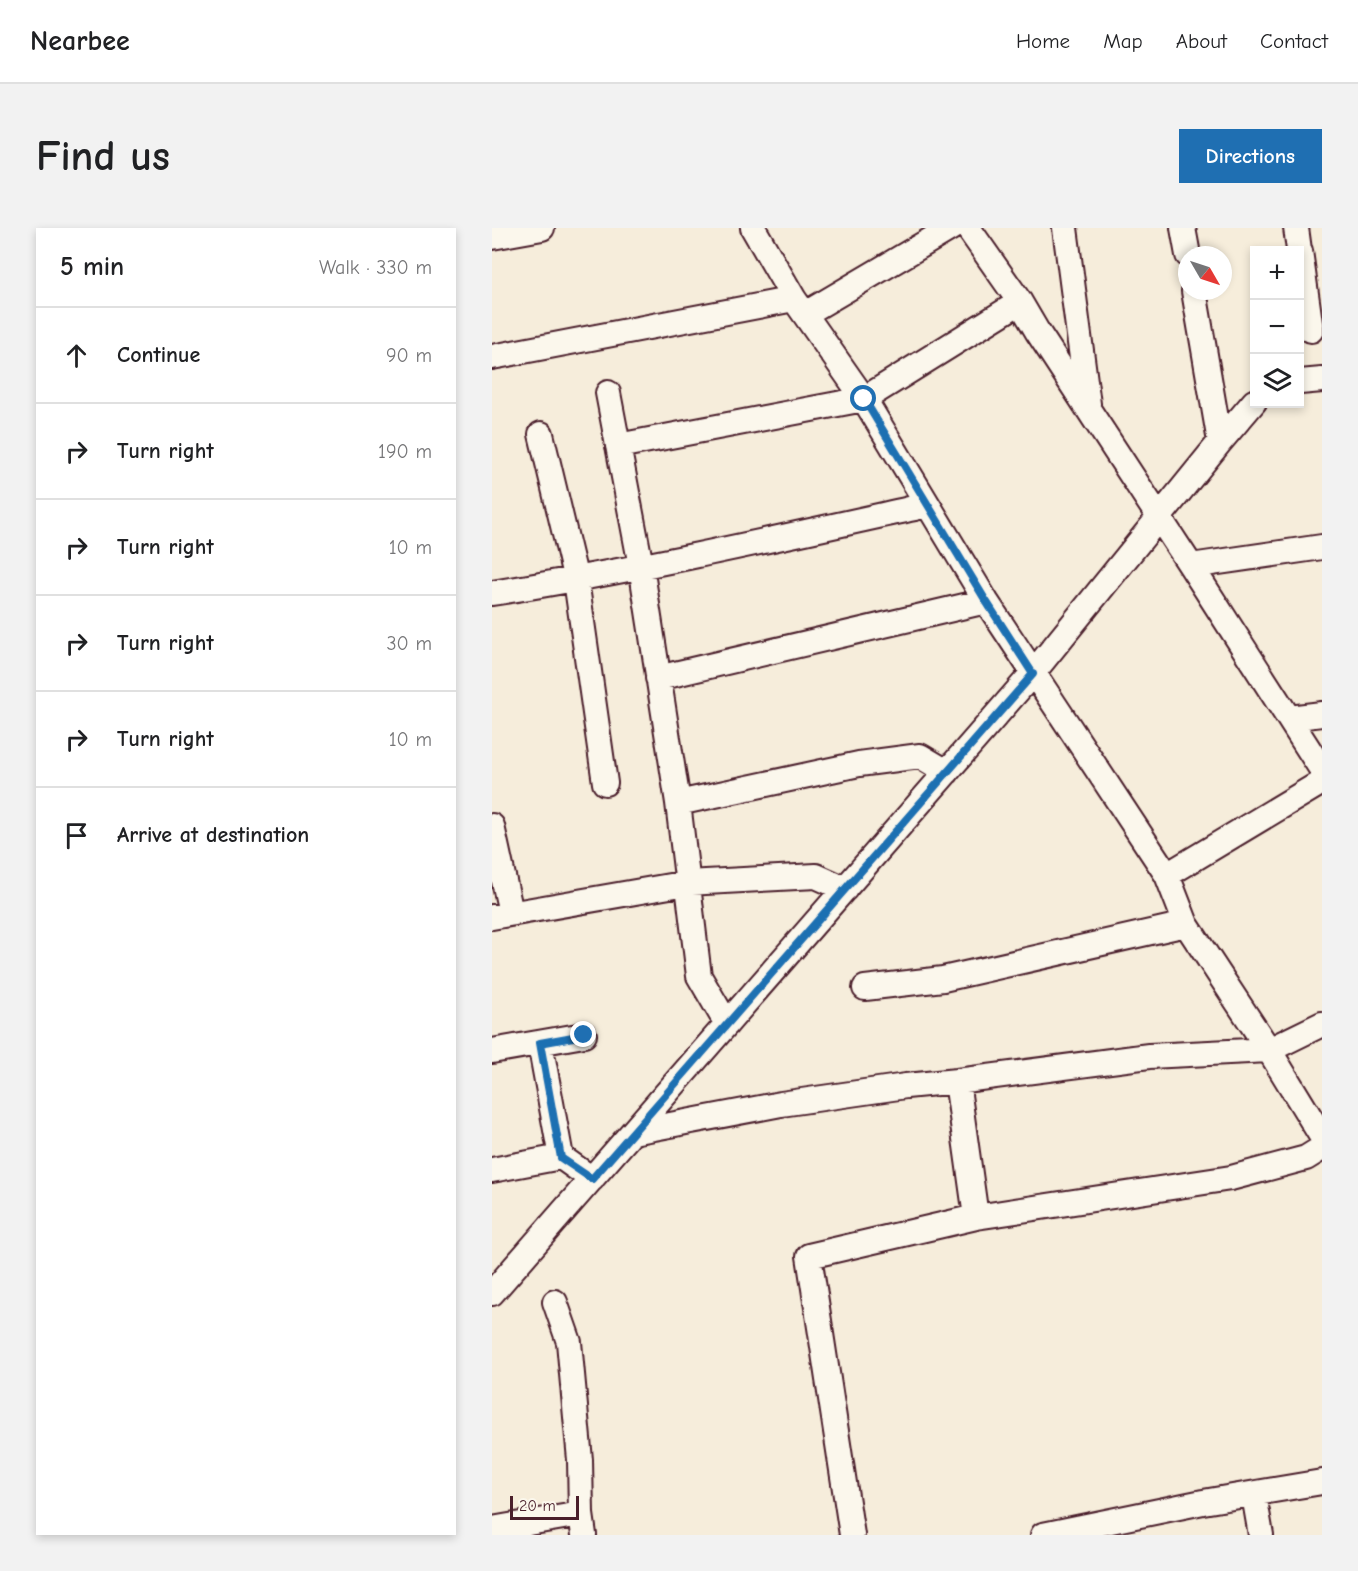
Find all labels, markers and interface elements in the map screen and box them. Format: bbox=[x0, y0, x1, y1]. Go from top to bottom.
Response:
text: Nearbee bbox=[30, 25, 130, 57]
text: Home bbox=[1016, 29, 1070, 53]
text: Map bbox=[1103, 29, 1143, 53]
text: About bbox=[1176, 29, 1227, 53]
text: Contact bbox=[1260, 29, 1328, 53]
button: Directions bbox=[1179, 129, 1322, 183]
text: Find us bbox=[36, 132, 170, 181]
north arrow bbox=[1178, 246, 1232, 300]
map controls bbox=[1250, 246, 1304, 408]
button: + bbox=[1250, 246, 1304, 300]
text: 5 min bbox=[60, 252, 124, 282]
text: Walk · 330 m bbox=[319, 256, 432, 279]
button: − bbox=[1250, 300, 1304, 354]
icon: ahead bbox=[60, 339, 93, 372]
text: Continue bbox=[117, 342, 200, 368]
text: 90 m bbox=[386, 344, 432, 367]
button: layers bbox=[1250, 354, 1304, 408]
route start bbox=[850, 385, 876, 411]
icon: right bbox=[60, 435, 93, 468]
text: Turn right bbox=[117, 438, 214, 464]
text: 190 m bbox=[378, 440, 432, 463]
icon: right bbox=[60, 531, 93, 564]
text: Turn right bbox=[117, 534, 214, 560]
text: 10 m bbox=[389, 536, 432, 559]
icon: right bbox=[60, 627, 93, 660]
text: Turn right bbox=[117, 630, 214, 656]
text: 30 m bbox=[386, 632, 432, 655]
icon: right bbox=[60, 723, 93, 756]
text: Turn right bbox=[117, 726, 214, 752]
text: 10 m bbox=[389, 728, 432, 751]
icon: arrive bbox=[60, 819, 93, 852]
text: Arrive at destination bbox=[117, 822, 309, 848]
route end bbox=[570, 1021, 596, 1047]
scale bar bbox=[510, 1493, 579, 1520]
text: 20 m bbox=[519, 1497, 556, 1515]

